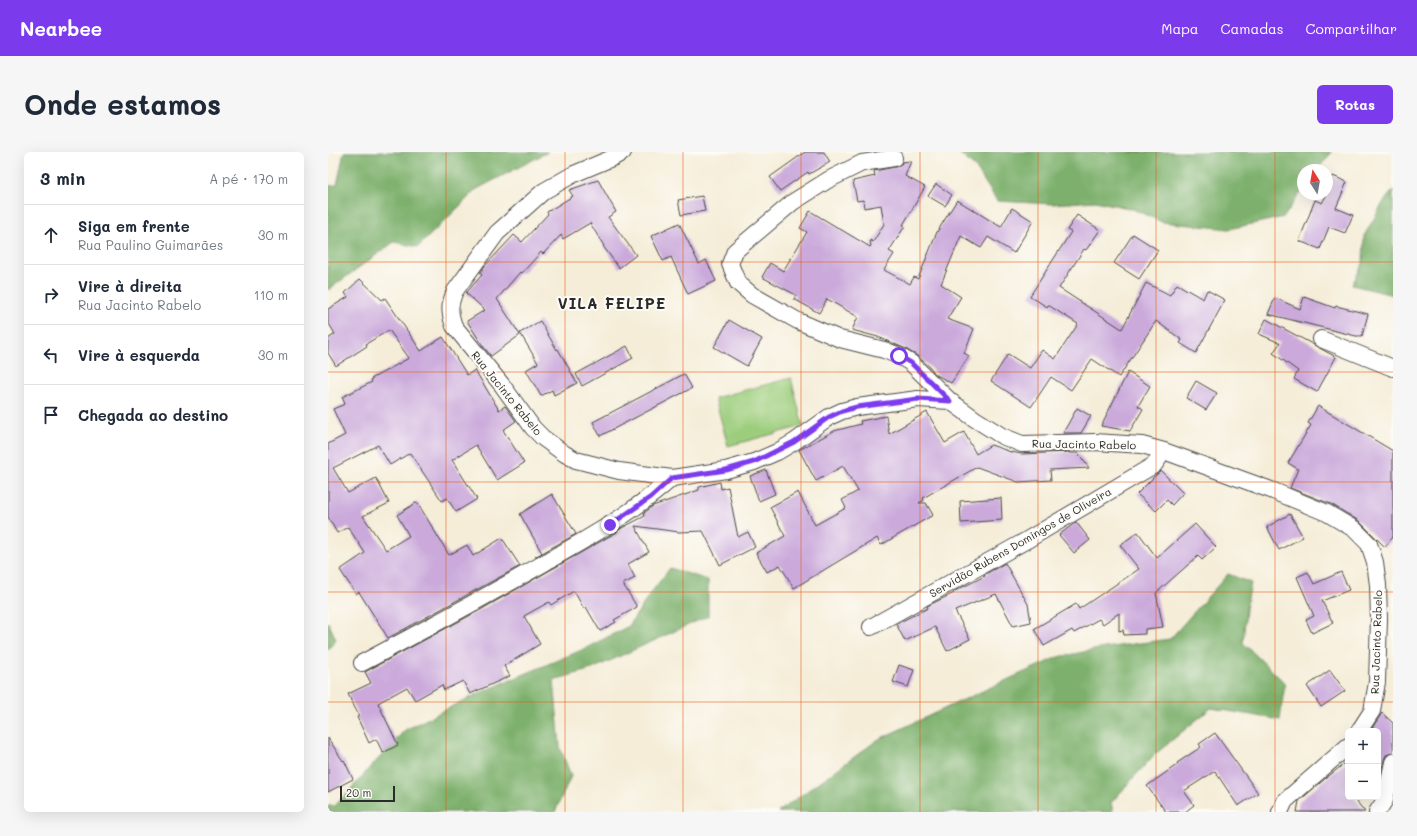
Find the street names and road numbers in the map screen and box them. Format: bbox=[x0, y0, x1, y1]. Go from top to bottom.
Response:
street label: Rua Jacinto Rabelo bbox=[468, 348, 546, 439]
street label: Rua Jacinto Rabelo bbox=[1032, 436, 1137, 452]
street label: Servidão Rubens Domingos de Oliveira bbox=[926, 483, 1114, 600]
street label: Rua Jacinto Rabelo bbox=[1367, 589, 1385, 694]

